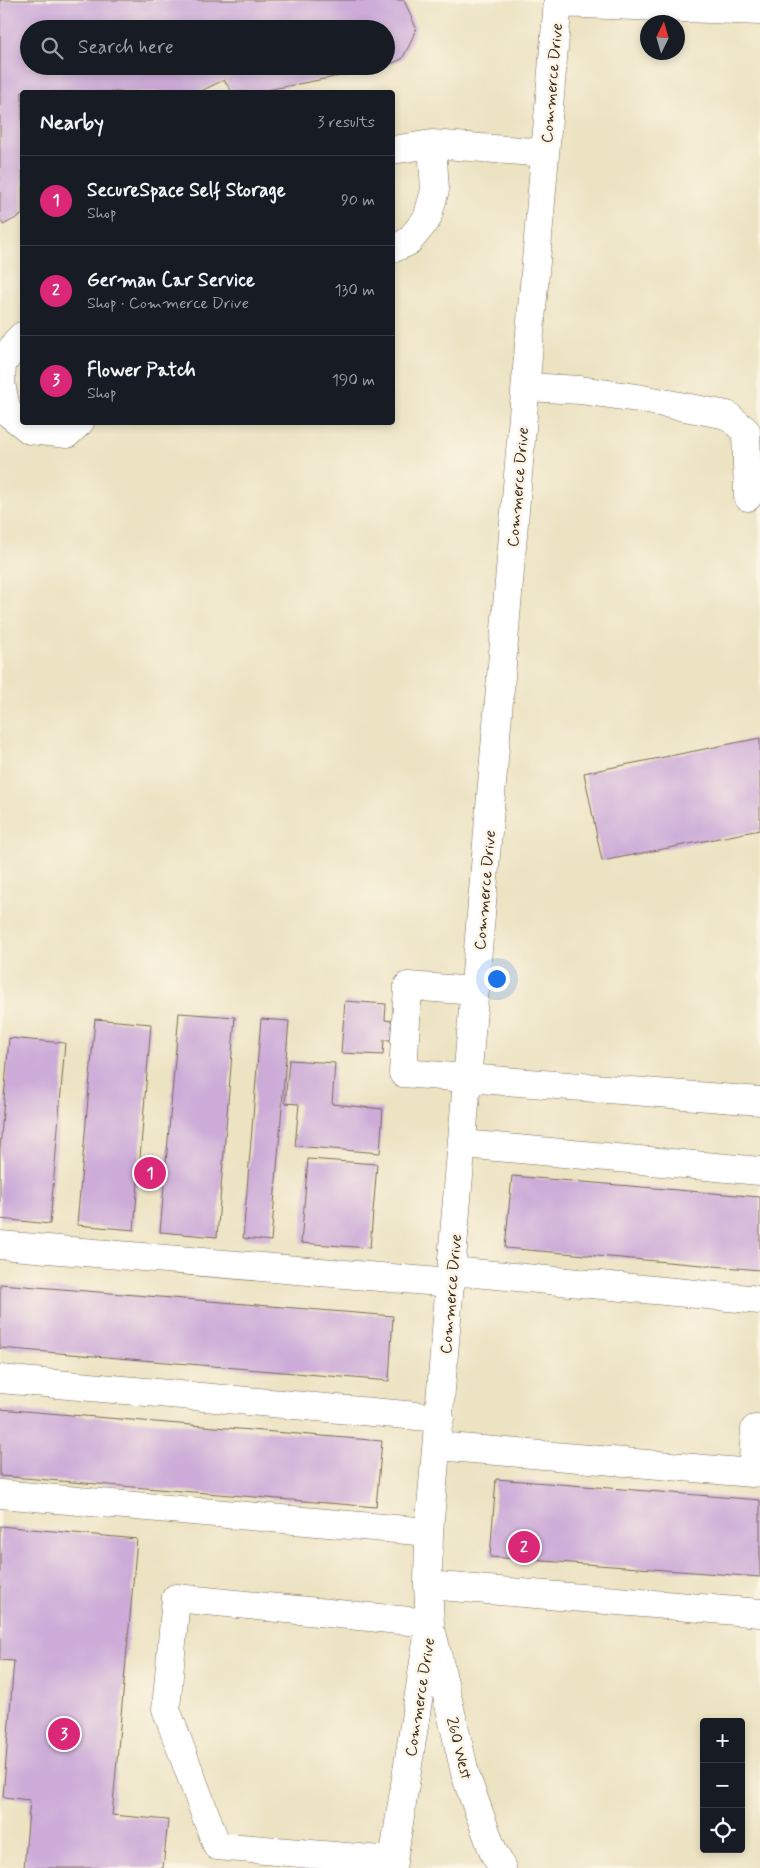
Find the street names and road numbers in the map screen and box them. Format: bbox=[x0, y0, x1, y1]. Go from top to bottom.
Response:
street label: Commerce Drive bbox=[537, 22, 568, 144]
street label: Commerce Drive bbox=[503, 426, 534, 548]
street label: Commerce Drive bbox=[470, 829, 501, 951]
street label: Commerce Drive bbox=[436, 1233, 467, 1355]
street label: Commerce Drive bbox=[401, 1636, 440, 1758]
street label: 260 West bbox=[441, 1715, 476, 1782]

